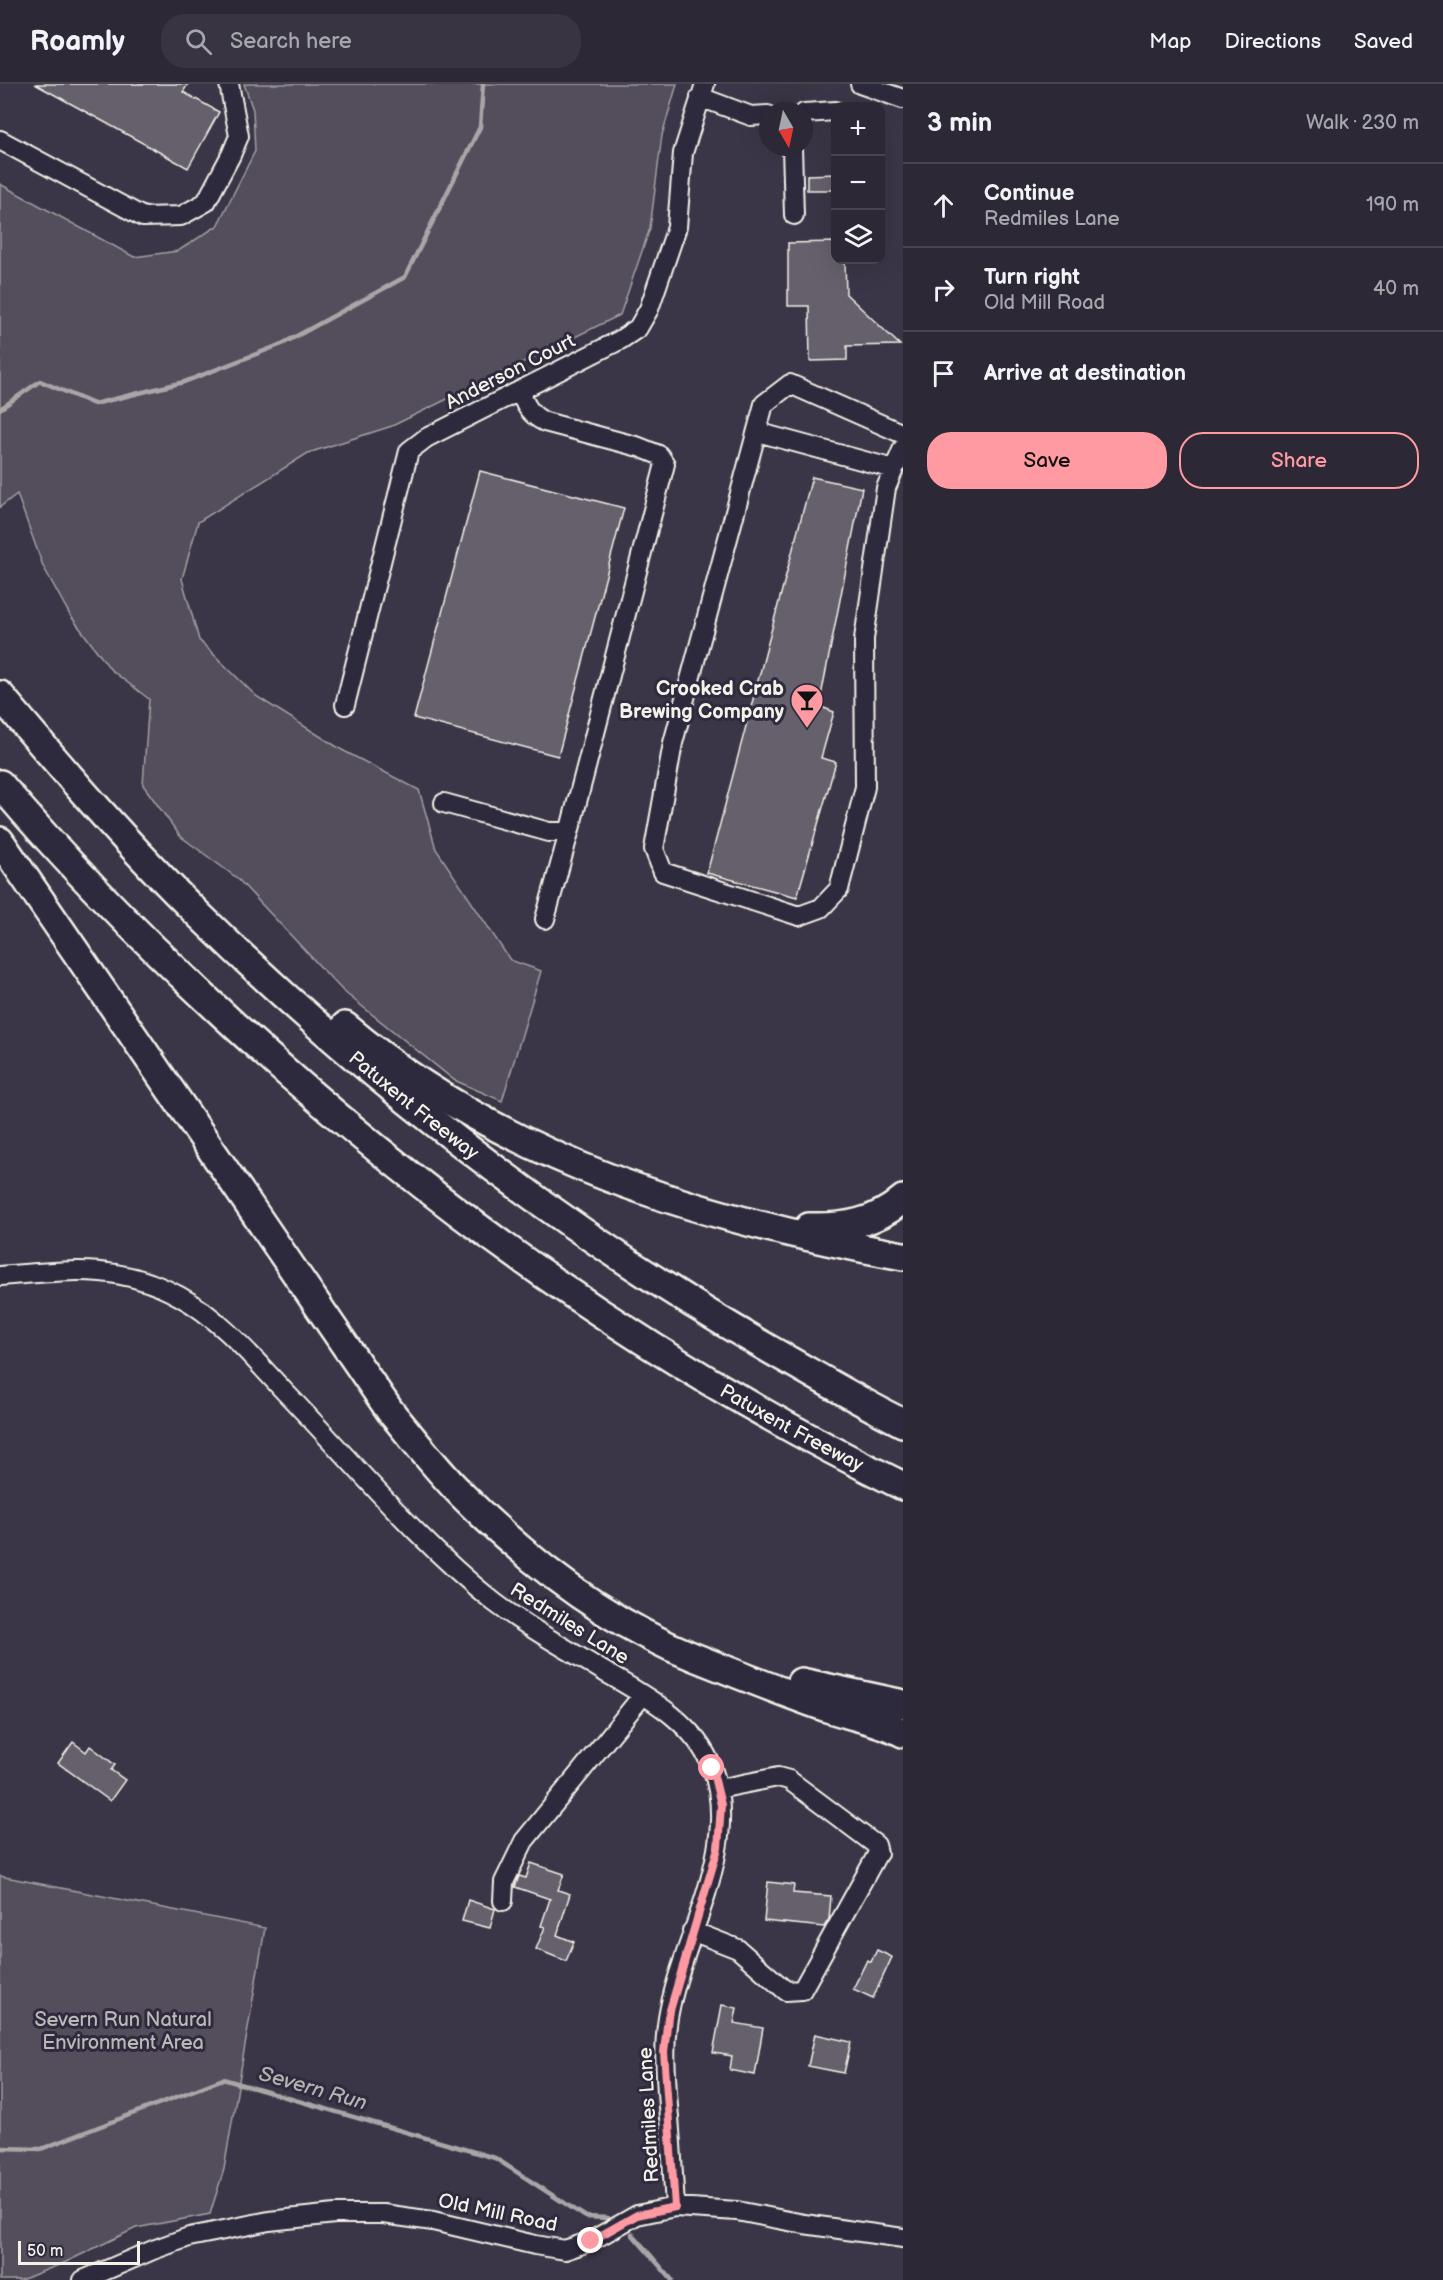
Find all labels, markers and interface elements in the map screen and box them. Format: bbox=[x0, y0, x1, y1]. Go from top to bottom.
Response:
search box bbox=[161, 14, 581, 68]
text: Roamly bbox=[30, 25, 125, 58]
icon: search bbox=[182, 25, 215, 58]
text: Search here bbox=[230, 28, 352, 55]
text: Map bbox=[1149, 29, 1192, 54]
text: Directions bbox=[1225, 29, 1321, 54]
text: Saved bbox=[1354, 29, 1413, 54]
north arrow bbox=[759, 102, 813, 156]
map controls bbox=[831, 102, 885, 264]
button: + bbox=[831, 102, 885, 156]
text: 3 min bbox=[927, 108, 992, 139]
text: Walk · 230 m bbox=[1306, 111, 1419, 135]
button: − bbox=[831, 156, 885, 210]
text: Continue bbox=[984, 180, 1074, 207]
icon: ahead bbox=[927, 189, 960, 222]
text: 190 m bbox=[1366, 193, 1419, 217]
text: Redmiles Lane bbox=[984, 207, 1120, 231]
button: layers bbox=[831, 210, 885, 264]
text: Turn right bbox=[984, 264, 1080, 291]
icon: right bbox=[927, 273, 960, 306]
text: 40 m bbox=[1373, 277, 1419, 301]
text: Old Mill Road bbox=[984, 291, 1105, 315]
street label: Anderson Court bbox=[442, 329, 579, 415]
icon: arrive bbox=[927, 357, 960, 390]
text: Arrive at destination bbox=[984, 360, 1186, 387]
button: Save bbox=[927, 432, 1167, 489]
button: Share bbox=[1179, 432, 1419, 489]
place label: Crooked Crab Brewing Company bbox=[619, 677, 785, 724]
bar icon: Crooked Crab Brewing Company bbox=[789, 682, 825, 729]
street label: Patuxent Freeway bbox=[344, 1046, 483, 1165]
street label: Patuxent Freeway bbox=[716, 1379, 867, 1477]
street label: Redmiles Lane bbox=[506, 1578, 633, 1670]
route start bbox=[698, 1754, 724, 1780]
park label: Severn Run Natural Environment Area bbox=[34, 2008, 212, 2055]
street label: Redmiles Lane bbox=[633, 2046, 665, 2183]
water label: Severn Run bbox=[256, 2061, 370, 2116]
street label: Old Mill Road bbox=[436, 2189, 559, 2237]
route end bbox=[577, 2227, 603, 2253]
scale bar bbox=[18, 2238, 140, 2266]
text: 50 m bbox=[27, 2242, 63, 2261]

